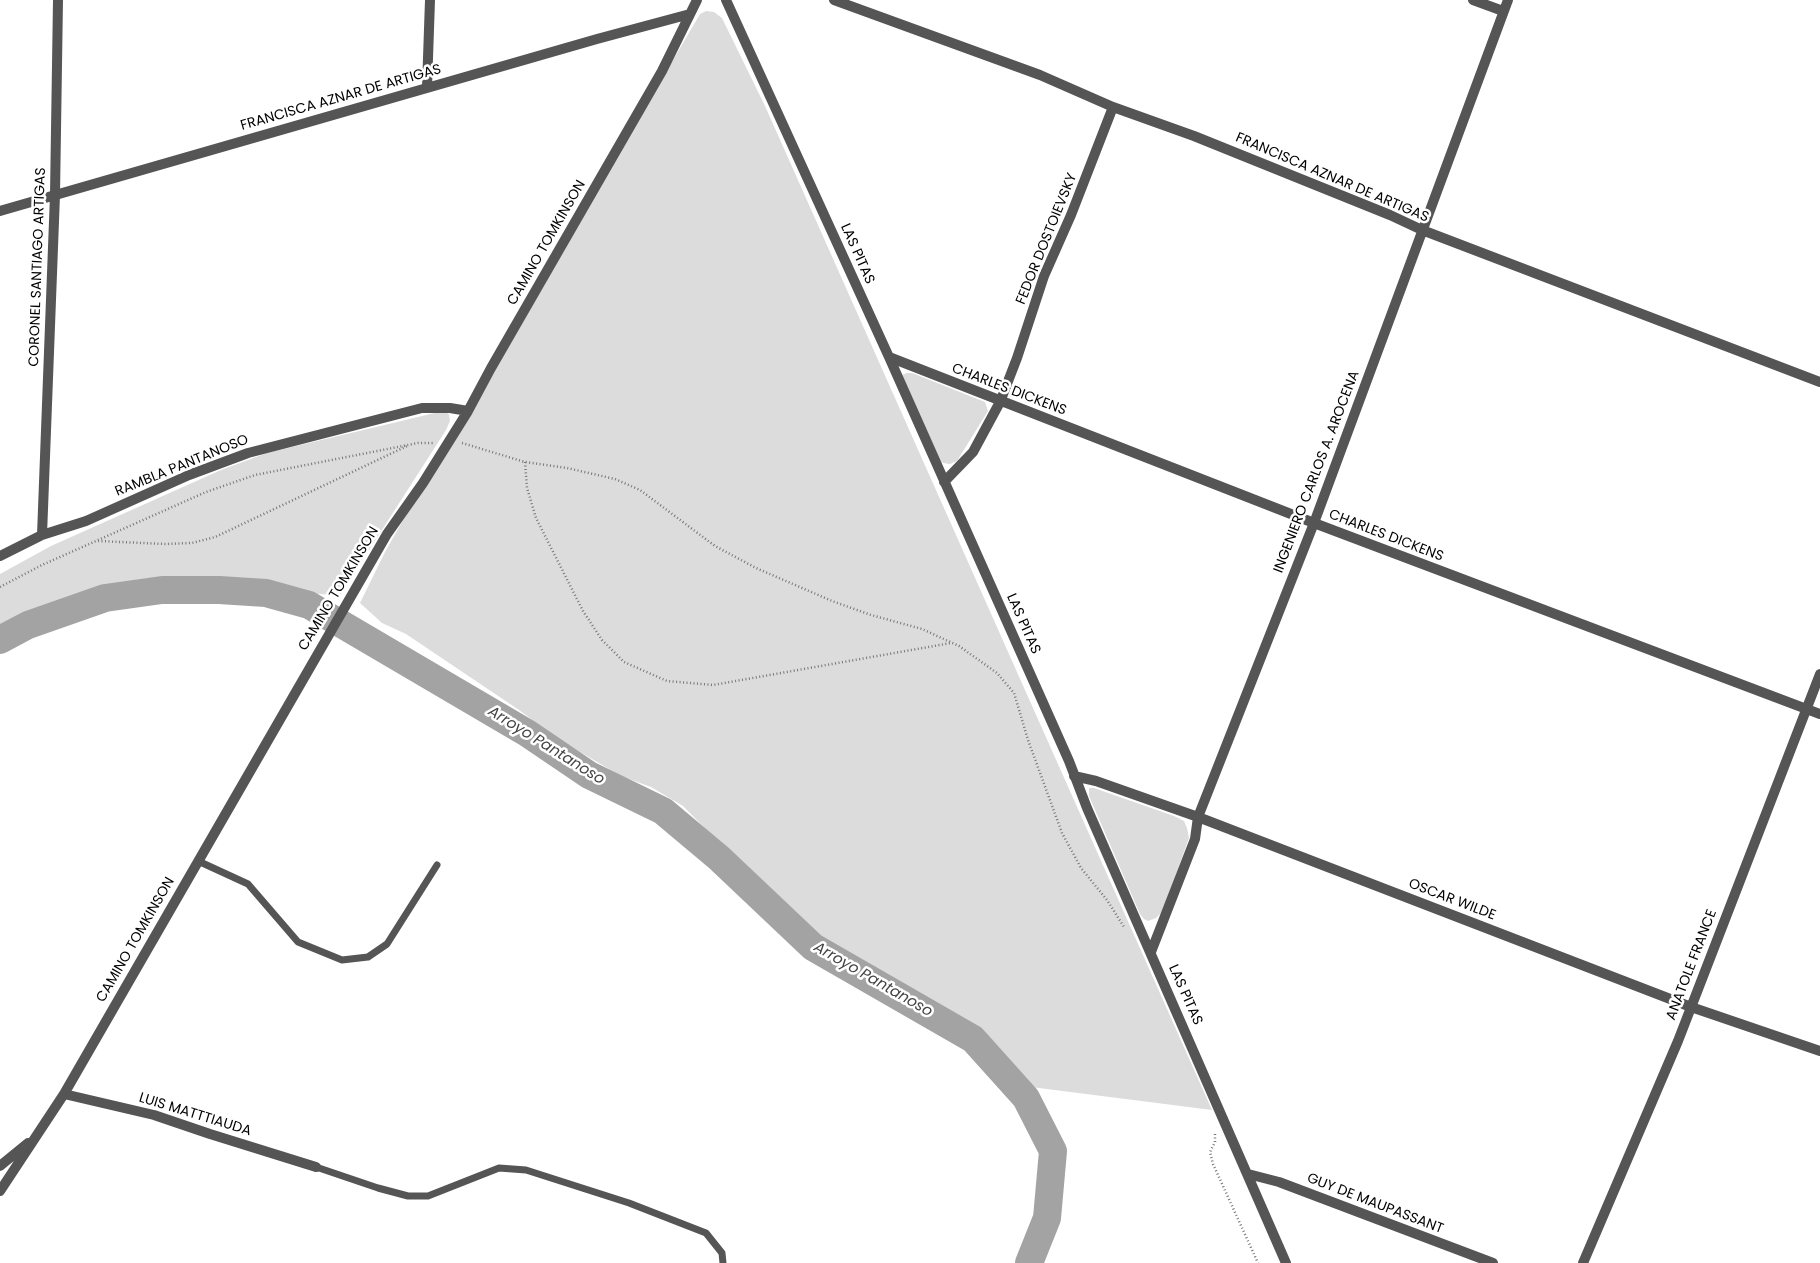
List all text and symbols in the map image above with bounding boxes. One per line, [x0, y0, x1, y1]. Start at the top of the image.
street label: FRANCISCA AZNAR DE ARTIGAS [239, 61, 443, 135]
street label: FRANCISCA AZNAR DE ARTIGAS [1233, 130, 1431, 226]
street label: CORONEL SANTIAGO ARTIGAS [26, 167, 50, 367]
street label: FEDOR DOSTOIEVSKY [1013, 171, 1081, 307]
street label: CAMINO TOMKINSON [504, 177, 590, 309]
street label: LAS PITAS [836, 221, 878, 287]
street label: CHARLES DICKENS [949, 360, 1069, 420]
street label: INGENIERO CARLOS A. AROCENA [1271, 369, 1363, 575]
street label: RAMBLA PANTANOSO [113, 432, 251, 500]
street label: CHARLES DICKENS [1326, 506, 1446, 566]
street label: CAMINO TOMKINSON [295, 524, 383, 654]
street label: LAS PITAS [1002, 591, 1044, 657]
water label: Arroyo Pantanoso [484, 703, 608, 789]
street label: CAMINO TOMKINSON [93, 874, 179, 1006]
street label: OSCAR WILDE [1406, 876, 1498, 924]
street label: ANATOLE FRANCE [1663, 907, 1721, 1023]
water label: Arroyo Pantanoso [810, 939, 936, 1021]
street label: LAS PITAS [1164, 962, 1206, 1028]
street label: LUIS MATTTIAUDA [137, 1090, 253, 1140]
street label: GUY DE MAUPASSANT [1304, 1170, 1446, 1238]

